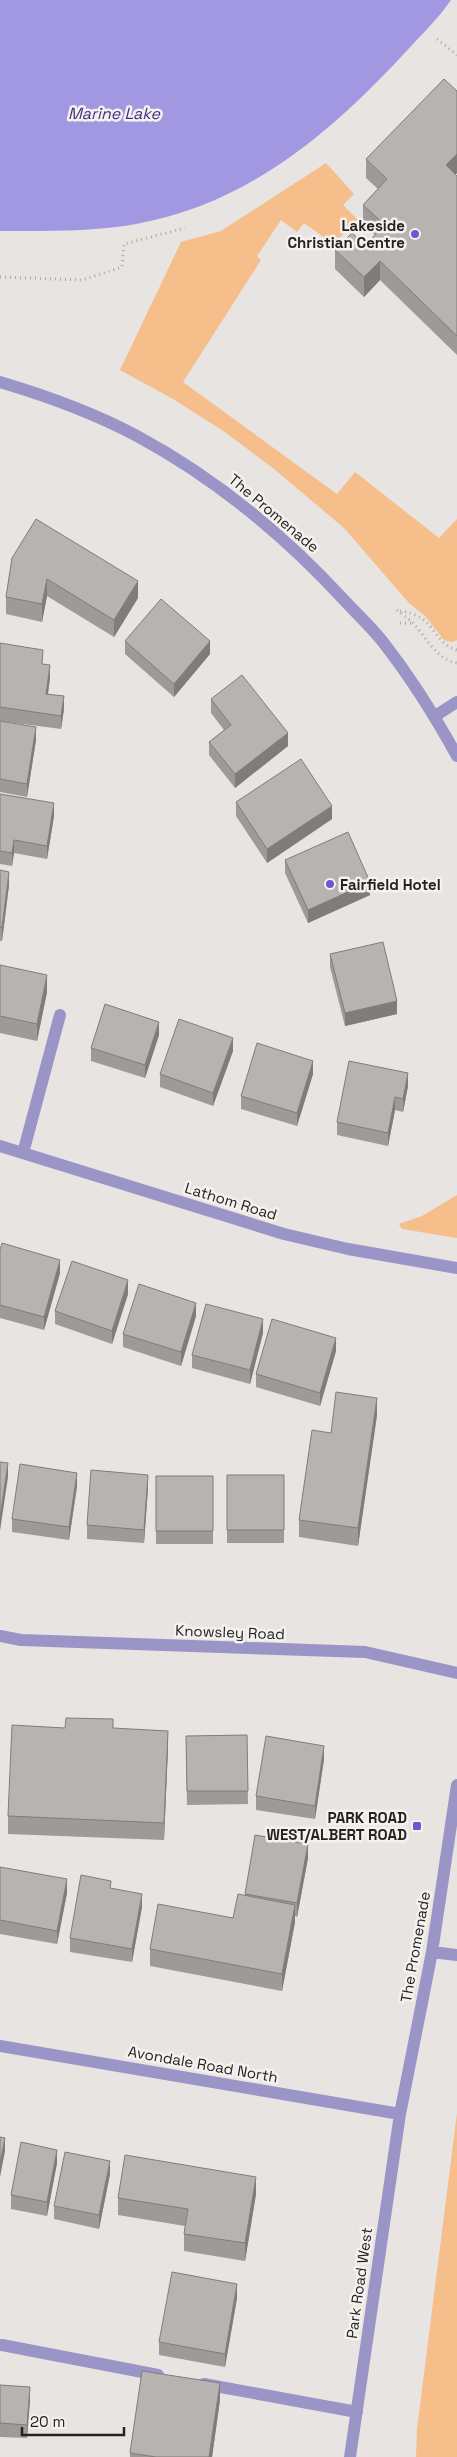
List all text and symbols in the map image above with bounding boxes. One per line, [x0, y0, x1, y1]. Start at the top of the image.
water label: Marine Lake [68, 103, 161, 124]
place label: Lakeside Christian Centre [287, 216, 405, 252]
marker: Lakeside Christian Centre [409, 228, 421, 240]
street label: The Promenade [225, 470, 323, 556]
place label: Fairfield Hotel [340, 875, 441, 894]
marker: Fairfield Hotel [324, 878, 336, 890]
street label: Lathom Road [183, 1178, 279, 1224]
street label: Knowsley Road [175, 1621, 285, 1643]
place label: PARK ROAD WEST/ALBERT ROAD [267, 1808, 407, 1844]
marker: PARK ROAD WEST/ALBERT ROAD [411, 1820, 423, 1832]
street label: The Promenade [396, 1890, 434, 2004]
street label: Avondale Road North [127, 2041, 279, 2087]
street label: Park Road West [342, 2226, 376, 2340]
scale bar [22, 2404, 125, 2436]
text: 20 m [30, 2412, 65, 2431]

